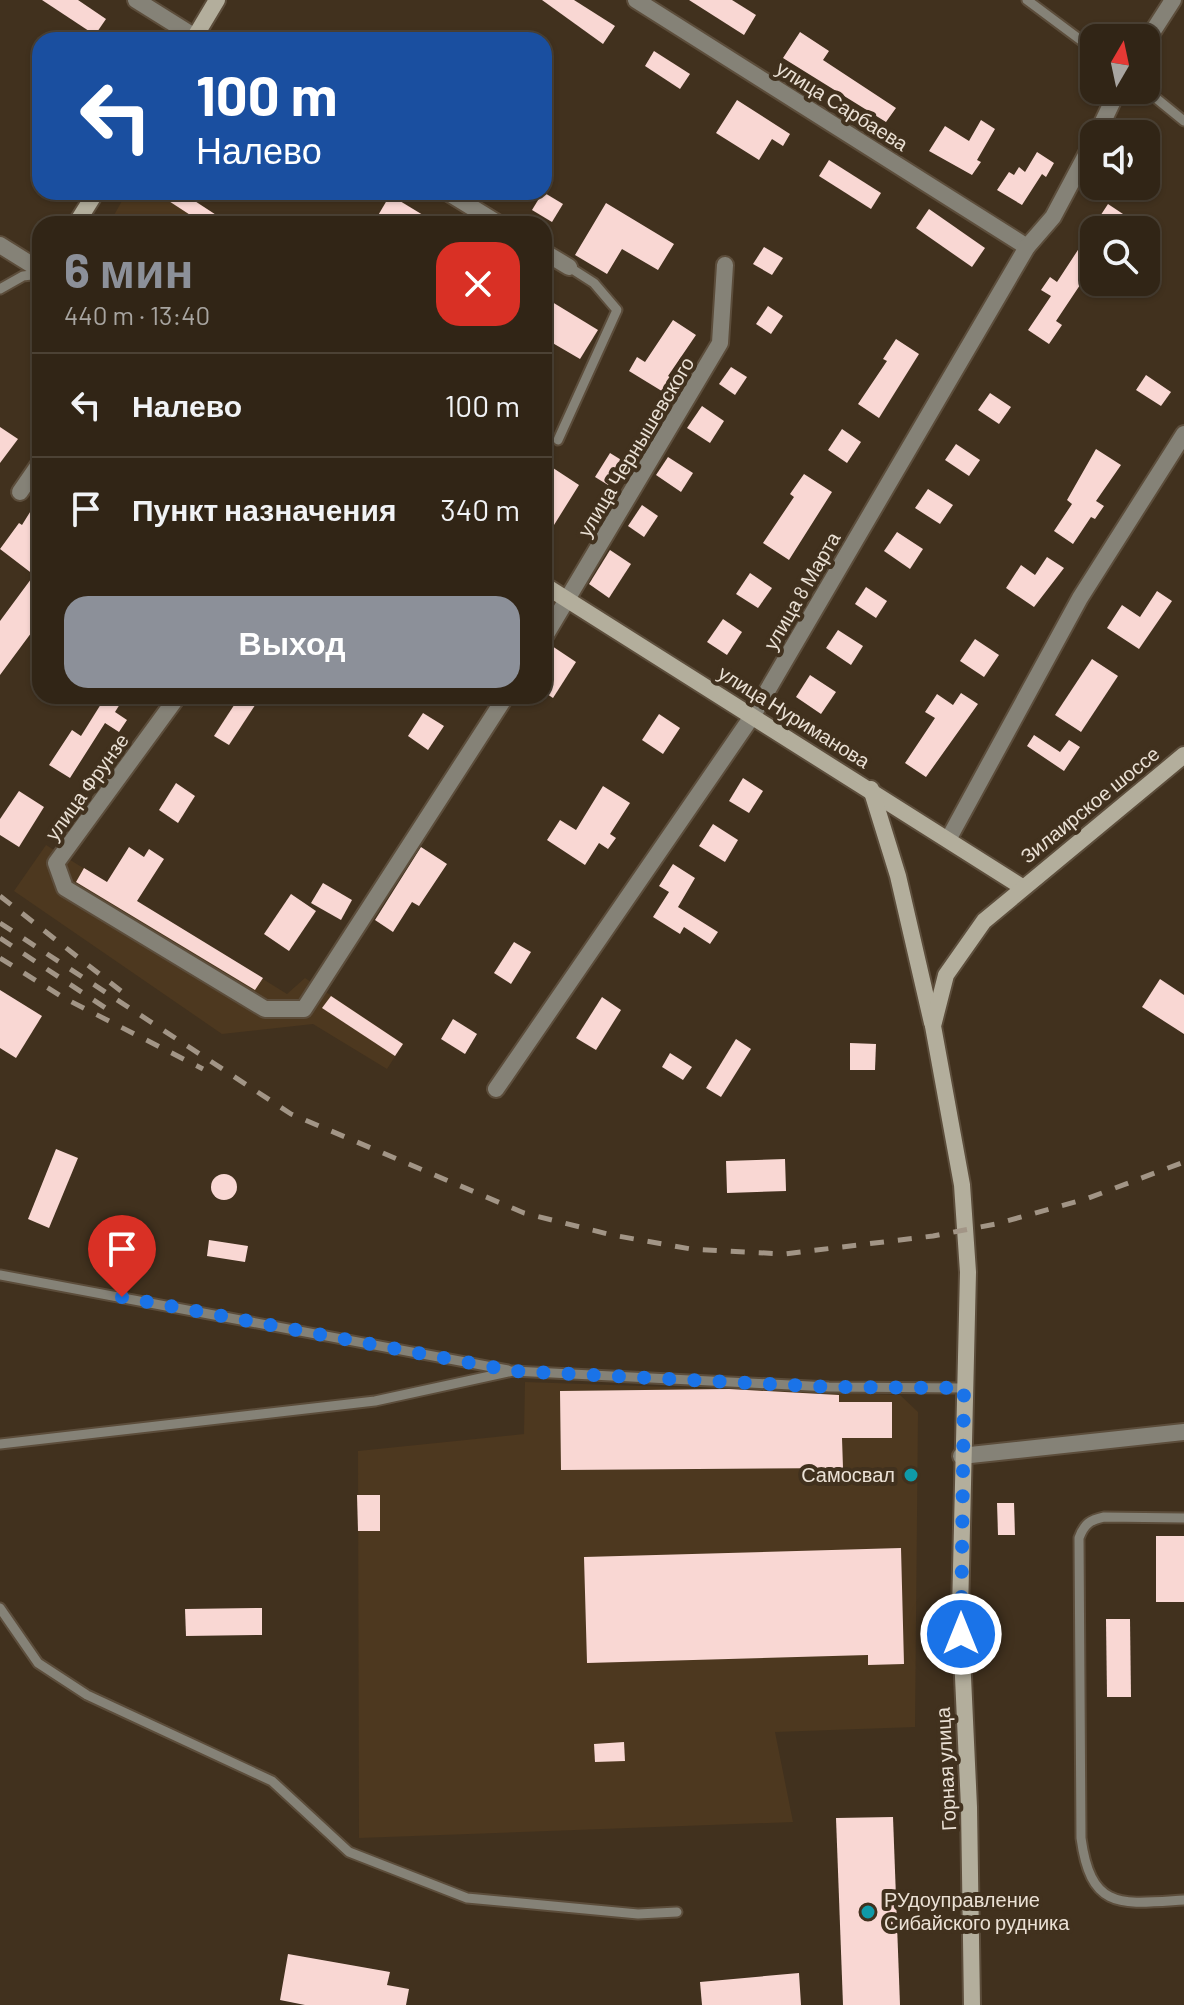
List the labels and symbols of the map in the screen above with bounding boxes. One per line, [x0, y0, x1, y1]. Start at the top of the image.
north arrow [1080, 24, 1160, 104]
street label: улица Сарбаева [772, 55, 914, 156]
street label: улица Чернышевского [572, 352, 698, 541]
street label: улица 8 Марта [758, 527, 845, 654]
street label: улица Нуриманова [714, 660, 875, 773]
street label: улица Фрунзе [39, 728, 133, 845]
street label: Зилаирское шоссе [1015, 741, 1164, 868]
pin [88, 1215, 156, 1297]
place label: Самосвал [801, 1462, 895, 1486]
marker: Самосвал [902, 1466, 920, 1484]
position arrow [919, 1592, 1003, 1676]
street label: Горная улица [930, 1706, 960, 1831]
place label: РУдоуправление Сибайского рудника [884, 1887, 1070, 1934]
marker: РУдоуправление Сибайского рудника [859, 1903, 877, 1921]

